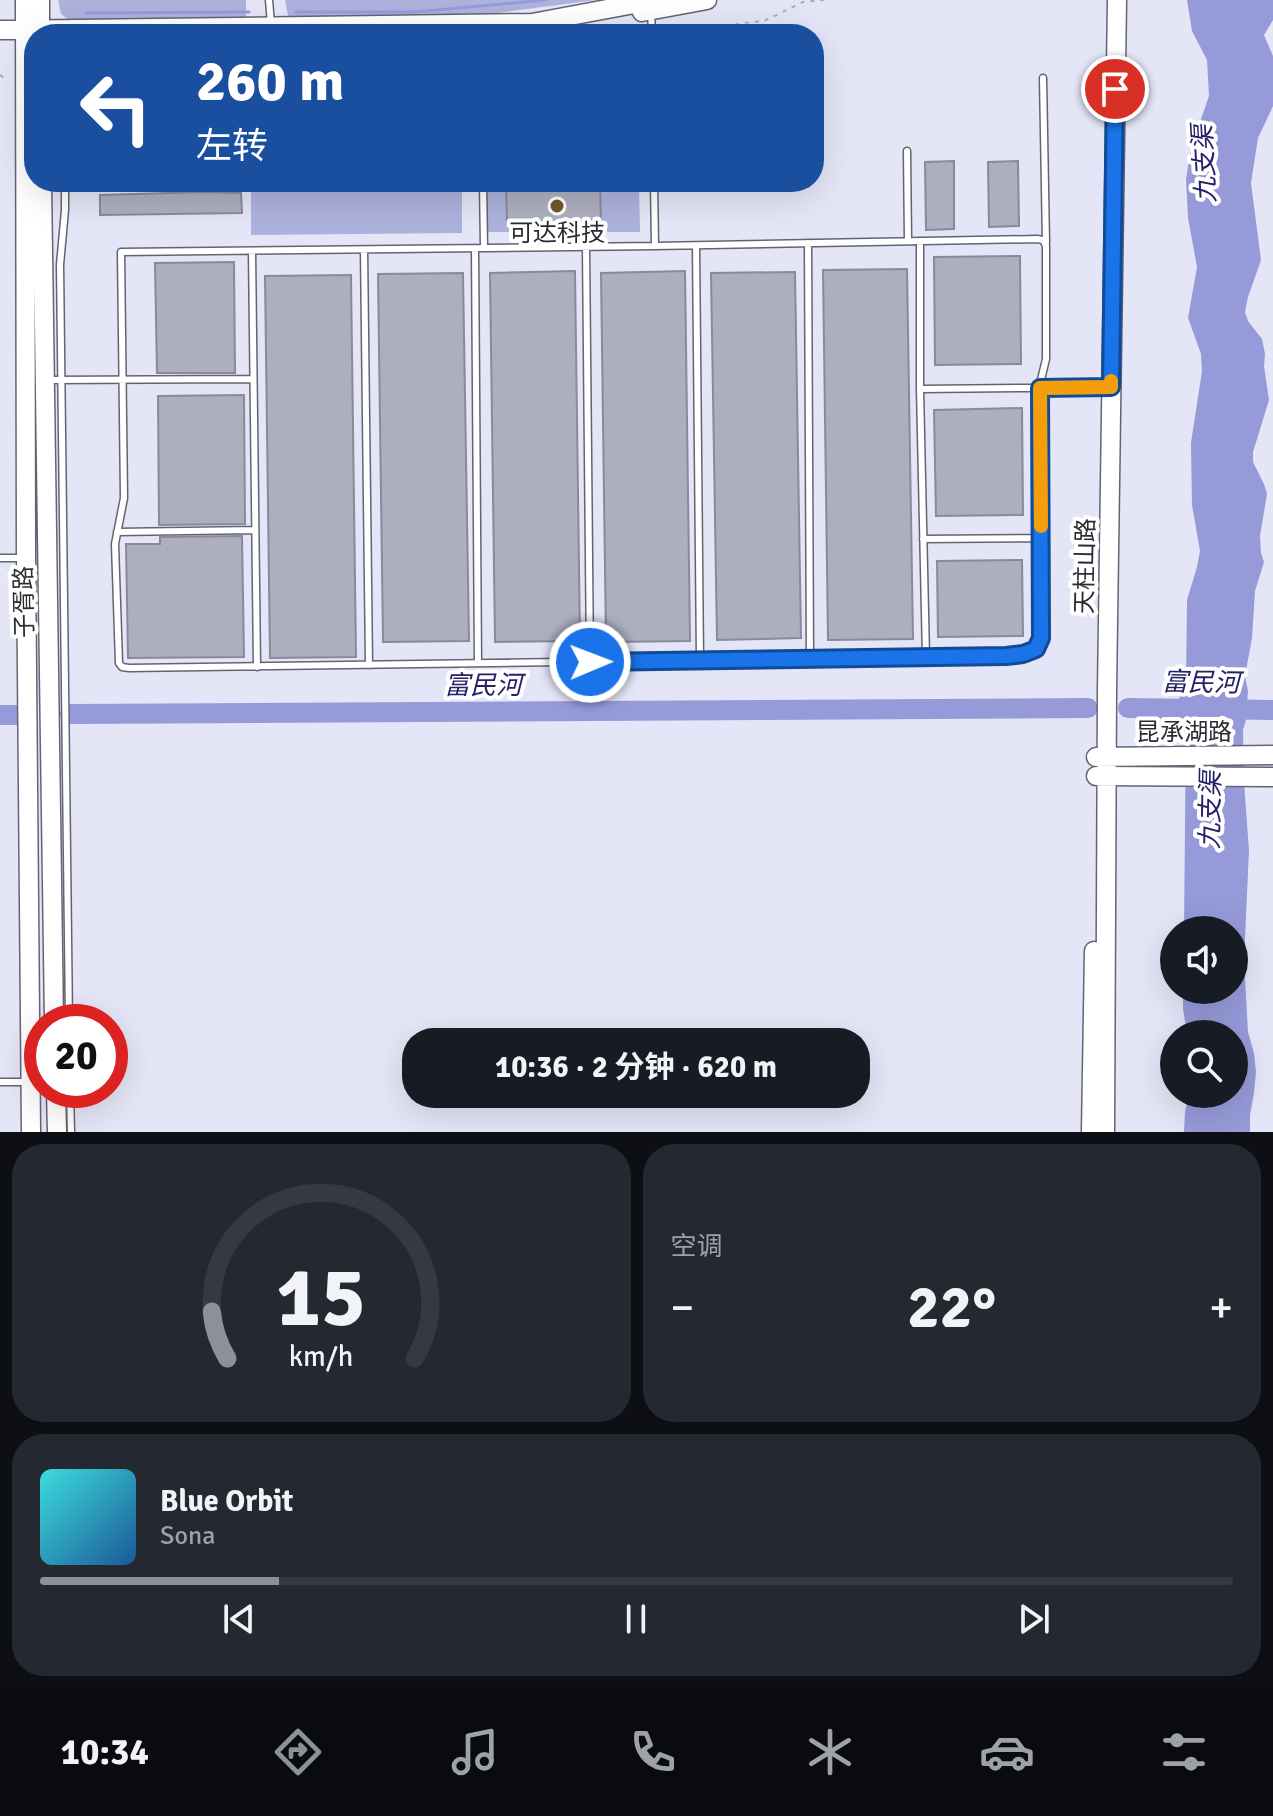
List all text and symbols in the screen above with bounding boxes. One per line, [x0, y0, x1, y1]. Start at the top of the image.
text: 260 m [196, 47, 344, 116]
pin [1081, 55, 1149, 123]
icon: left [64, 56, 168, 160]
icon: arrive [1093, 67, 1137, 111]
water label: 九支渠 [1187, 120, 1223, 204]
text: 左转 [196, 124, 268, 169]
marker: 可达科技 [548, 197, 566, 215]
place label: 可达科技 [509, 218, 605, 248]
street label: 天柱山路 [1069, 518, 1101, 614]
street label: 子胥路 [8, 566, 40, 638]
position arrow [548, 620, 632, 704]
water label: 富民河 [1162, 666, 1245, 700]
water label: 富民河 [444, 670, 527, 702]
street label: 昆承湖路 [1136, 717, 1232, 747]
water label: 九支渠 [1194, 767, 1228, 849]
map controls [1160, 916, 1248, 1108]
button: sound [1160, 916, 1248, 1004]
speed limit sign: 20 [24, 1004, 128, 1108]
button: search [1160, 1020, 1248, 1108]
text: 10:36 · 2 分钟 · 620 m [495, 1049, 777, 1086]
text: 空调 [671, 1231, 723, 1263]
text: 15 [276, 1247, 366, 1349]
text: 22° [907, 1271, 996, 1345]
text: − [671, 1281, 694, 1335]
text: + [1209, 1281, 1233, 1335]
text: km/h [289, 1339, 354, 1374]
text: Blue Orbit [160, 1483, 293, 1520]
text: Sona [160, 1520, 215, 1552]
icon: previous [217, 1597, 261, 1641]
icon: pause [614, 1597, 658, 1641]
icon: next [1012, 1597, 1056, 1641]
icon: directions [270, 1724, 326, 1780]
icon: music [447, 1724, 503, 1780]
icon: phone [625, 1724, 681, 1780]
icon: climate [802, 1724, 858, 1780]
icon: car [979, 1724, 1035, 1780]
icon: filters [1156, 1724, 1212, 1780]
text: 10:34 [61, 1730, 149, 1775]

